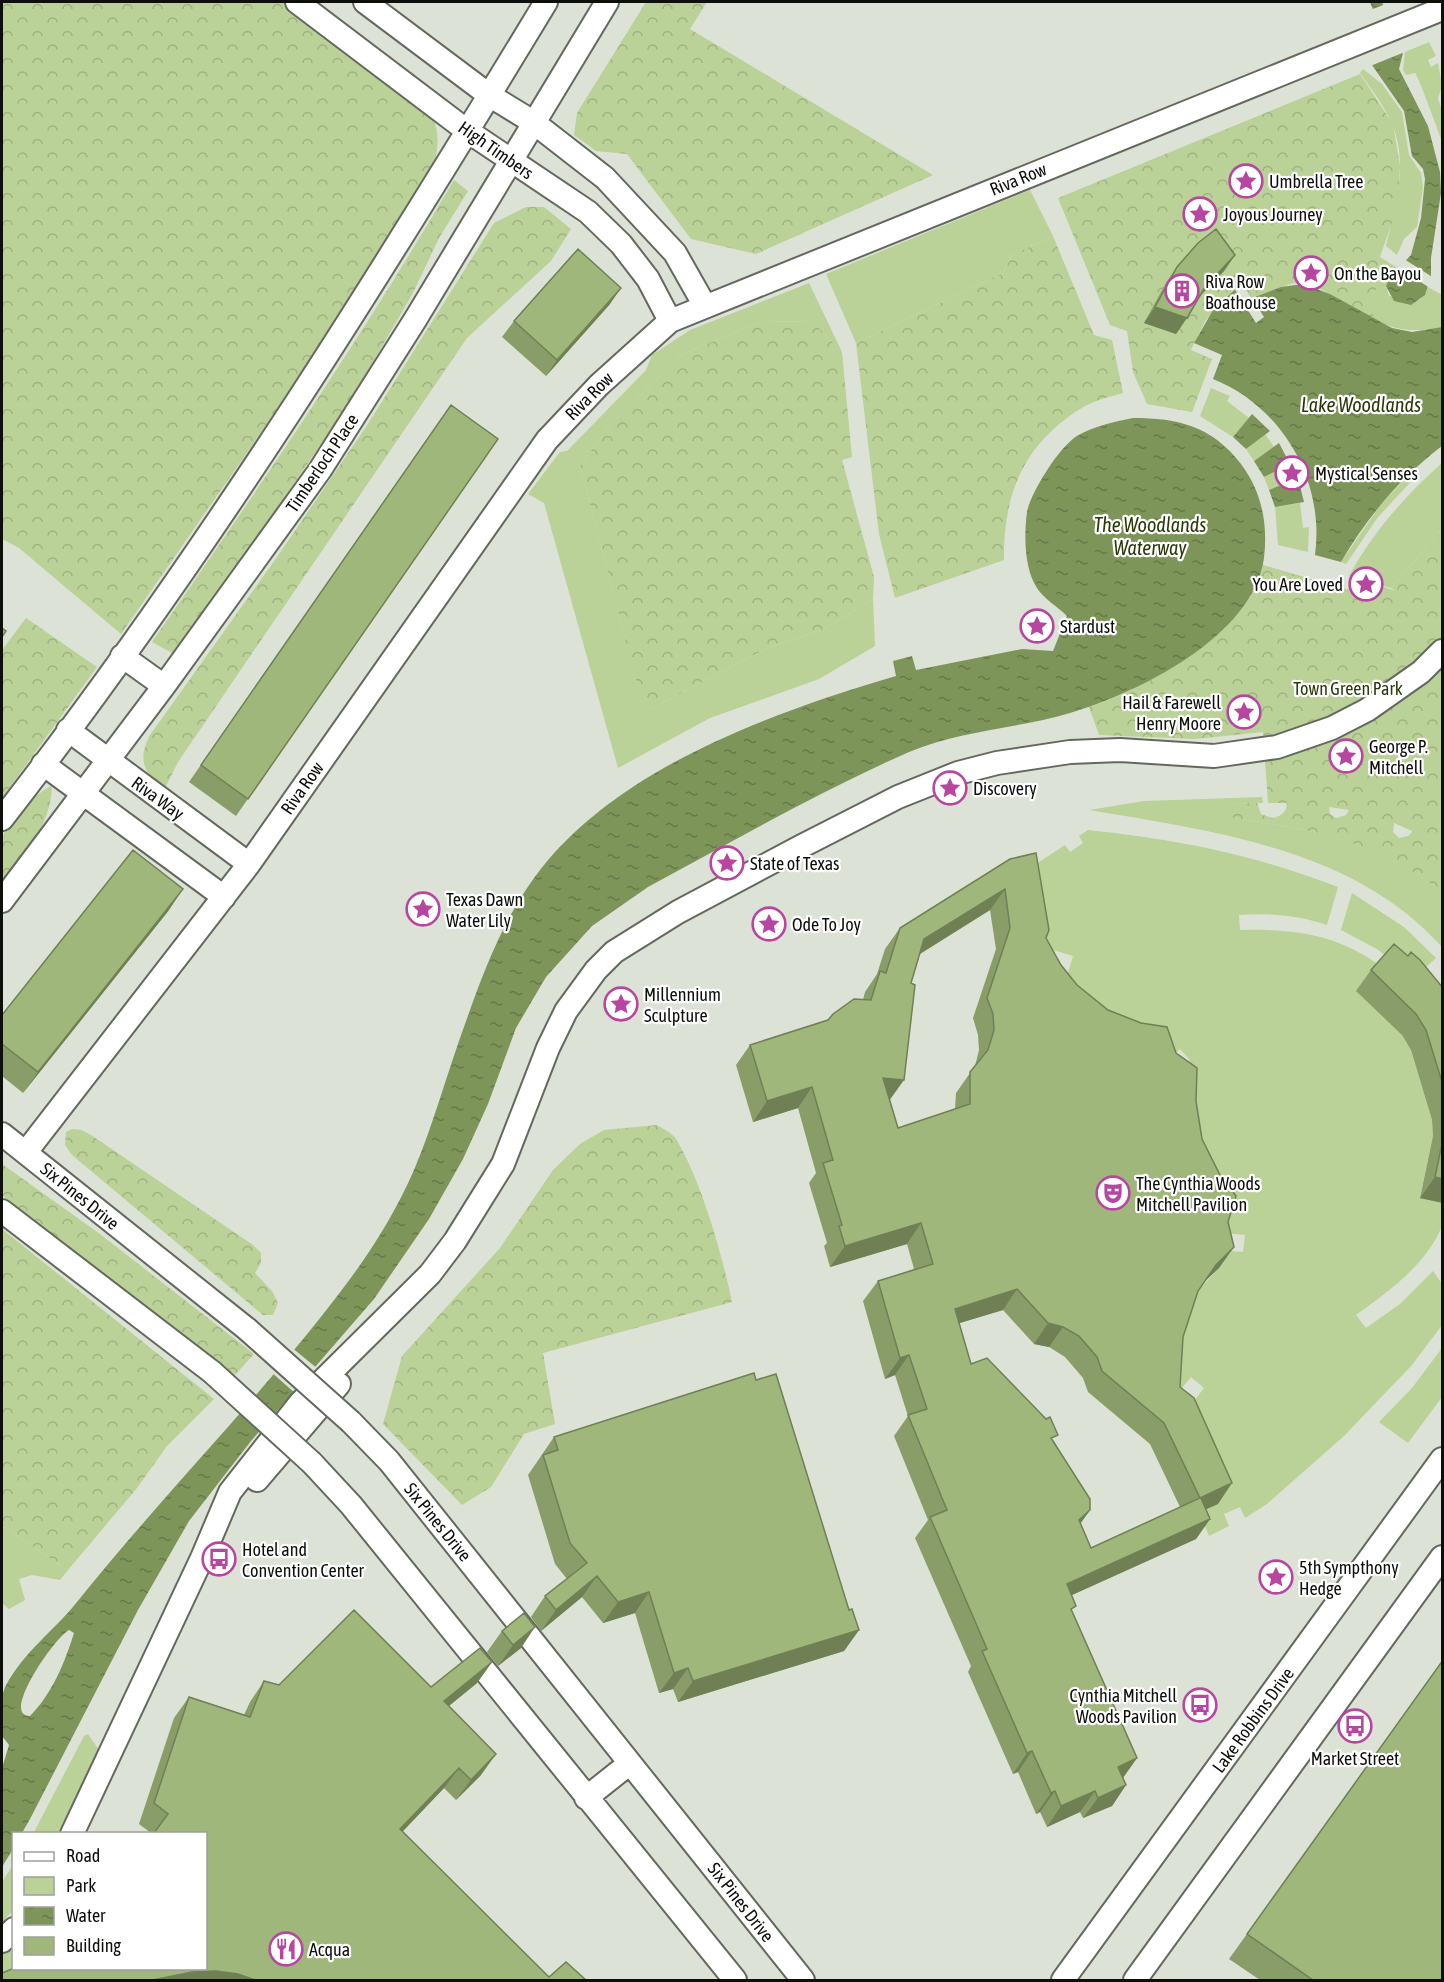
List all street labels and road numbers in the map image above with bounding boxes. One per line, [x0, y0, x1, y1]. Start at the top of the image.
street label: High Timbers [455, 117, 537, 183]
street label: Riva Row [987, 158, 1050, 200]
street label: Riva Row [561, 367, 618, 424]
street label: Timberloch Place [281, 410, 363, 516]
street label: Riva Row [276, 758, 328, 818]
street label: Riva Way [128, 772, 188, 824]
street label: Six Pines Drive [37, 1158, 123, 1234]
street label: Six Pines Drive [400, 1479, 476, 1565]
street label: Lake Robbins Drive [1208, 1663, 1298, 1777]
street label: Six Pines Drive [704, 1858, 778, 1946]

